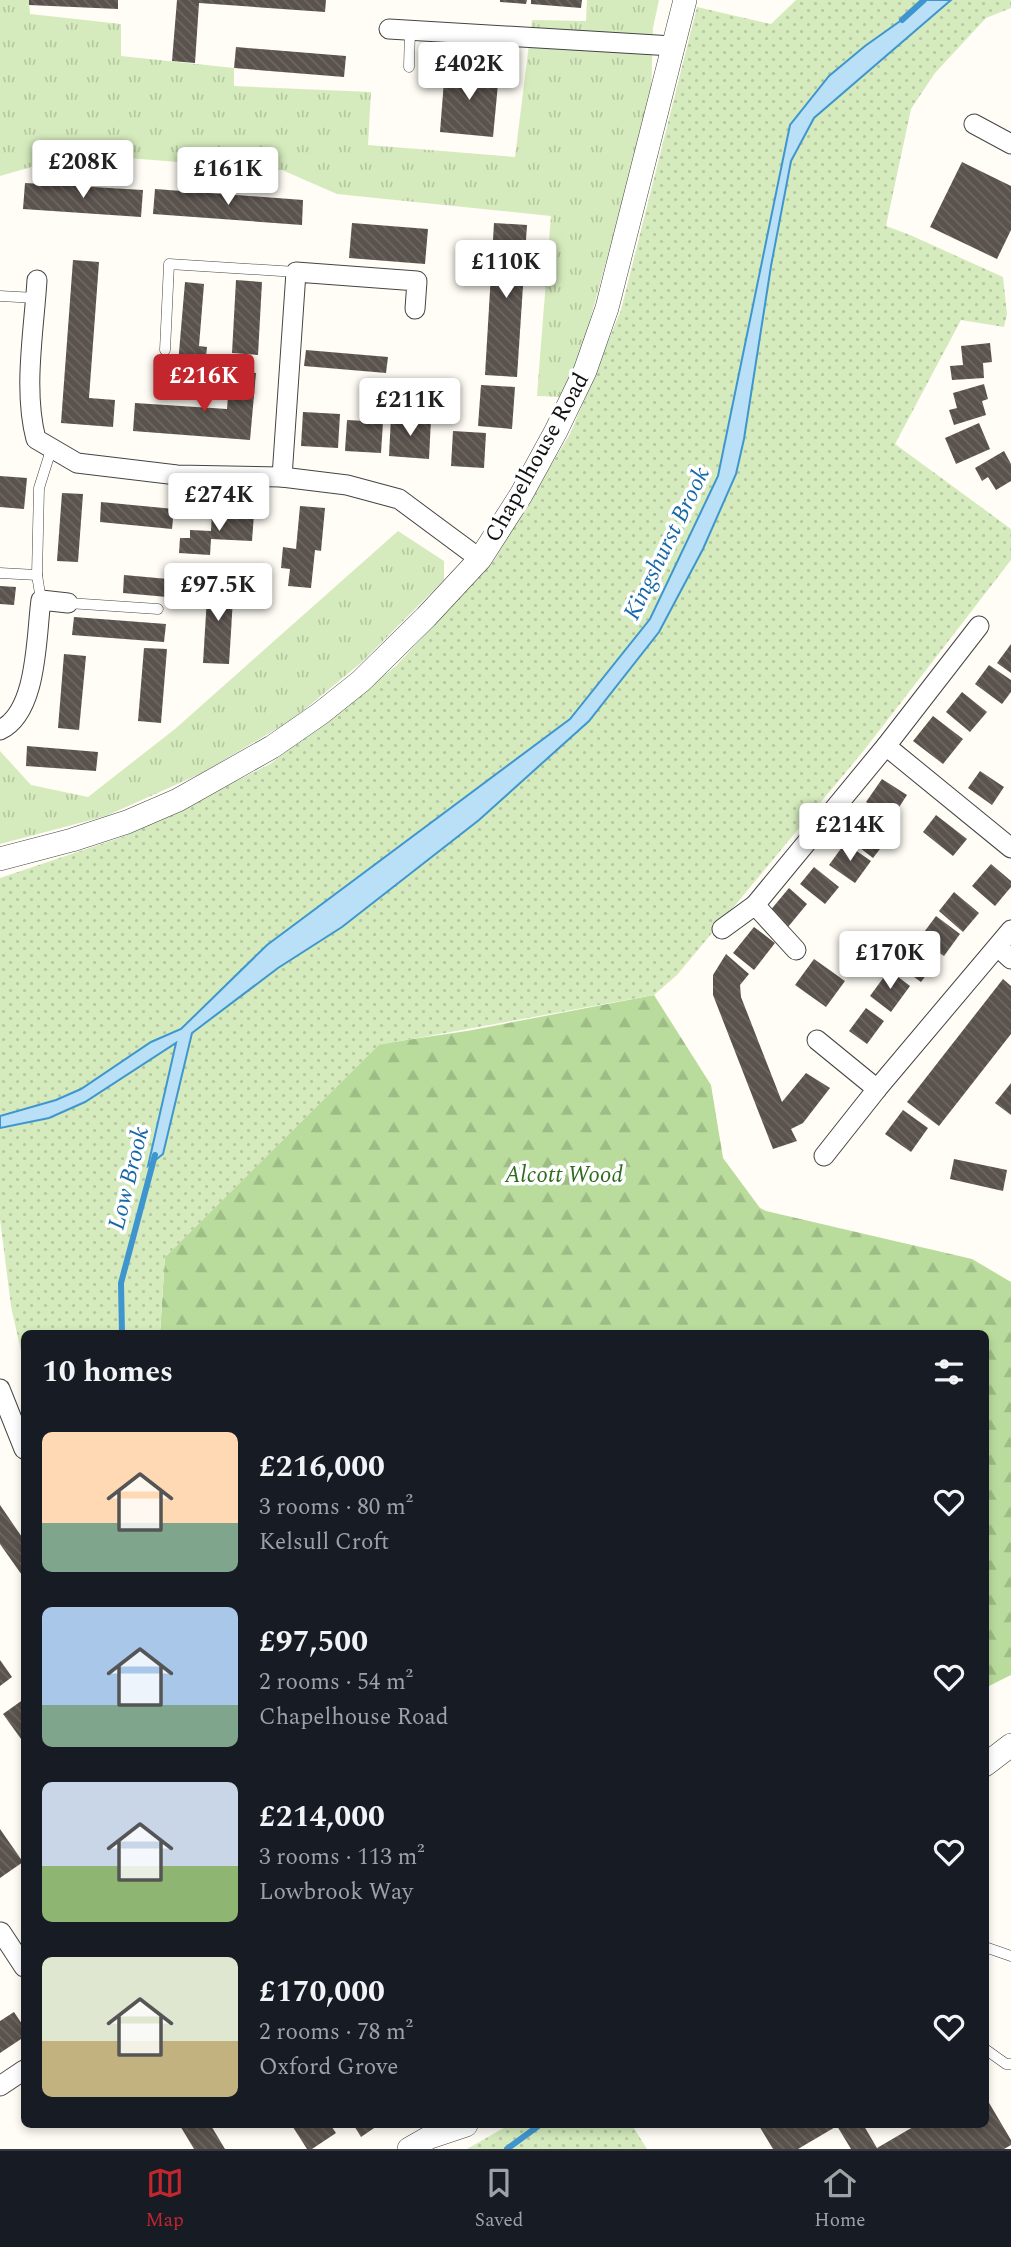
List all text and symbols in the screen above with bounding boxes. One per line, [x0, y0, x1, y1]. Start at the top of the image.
pin: £402K [420, 42, 518, 102]
text: £402K [434, 47, 504, 82]
pin: £208K [34, 140, 132, 200]
text: £208K [48, 145, 118, 180]
pin: £161K [179, 148, 277, 207]
text: £161K [193, 152, 263, 187]
pin: £110K [457, 240, 555, 300]
text: £110K [471, 245, 541, 280]
pin: £216K [155, 354, 253, 414]
text: £216K [169, 359, 239, 394]
street label: Chapelhouse Road [476, 366, 599, 549]
pin: £211K [361, 378, 459, 438]
text: £211K [375, 383, 445, 418]
water label: Kingshurst Brook [614, 461, 720, 626]
pin: £274K [170, 474, 268, 533]
text: £274K [184, 478, 254, 513]
pin: £97.5K [161, 564, 275, 623]
text: £97.5K [180, 568, 256, 603]
pin: £214K [801, 804, 899, 863]
text: £214K [815, 808, 885, 843]
pin: £170K [841, 932, 939, 991]
text: £170K [855, 936, 925, 971]
water label: Low Brook [99, 1123, 159, 1234]
park label: Alcott Wood [504, 1158, 623, 1193]
text: 10 homes [42, 1349, 173, 1395]
icon: filters [930, 1353, 968, 1391]
text: £216,000 [259, 1444, 385, 1490]
icon: home [98, 1460, 182, 1544]
icon: heart [930, 1483, 968, 1521]
text: 3 rooms · 80 m² [259, 1490, 413, 1525]
text: Kelsull Croft [259, 1525, 389, 1560]
text: £97,500 [259, 1619, 368, 1665]
icon: home [98, 1635, 182, 1719]
icon: heart [930, 1658, 968, 1696]
text: 2 rooms · 54 m² [259, 1665, 413, 1700]
text: Chapelhouse Road [259, 1700, 449, 1735]
text: £214,000 [259, 1794, 385, 1840]
icon: home [98, 1810, 182, 1894]
icon: heart [930, 1833, 968, 1871]
text: 3 rooms · 113 m² [259, 1840, 425, 1875]
text: Lowbrook Way [259, 1875, 413, 1910]
text: £170,000 [259, 1969, 385, 2015]
icon: home [98, 1985, 182, 2069]
icon: heart [930, 2008, 968, 2046]
text: 2 rooms · 78 m² [259, 2015, 413, 2050]
text: Oxford Grove [259, 2050, 398, 2085]
tab: Map [145, 2164, 184, 2235]
tab: Saved [475, 2164, 523, 2235]
tab: Home [814, 2164, 866, 2235]

